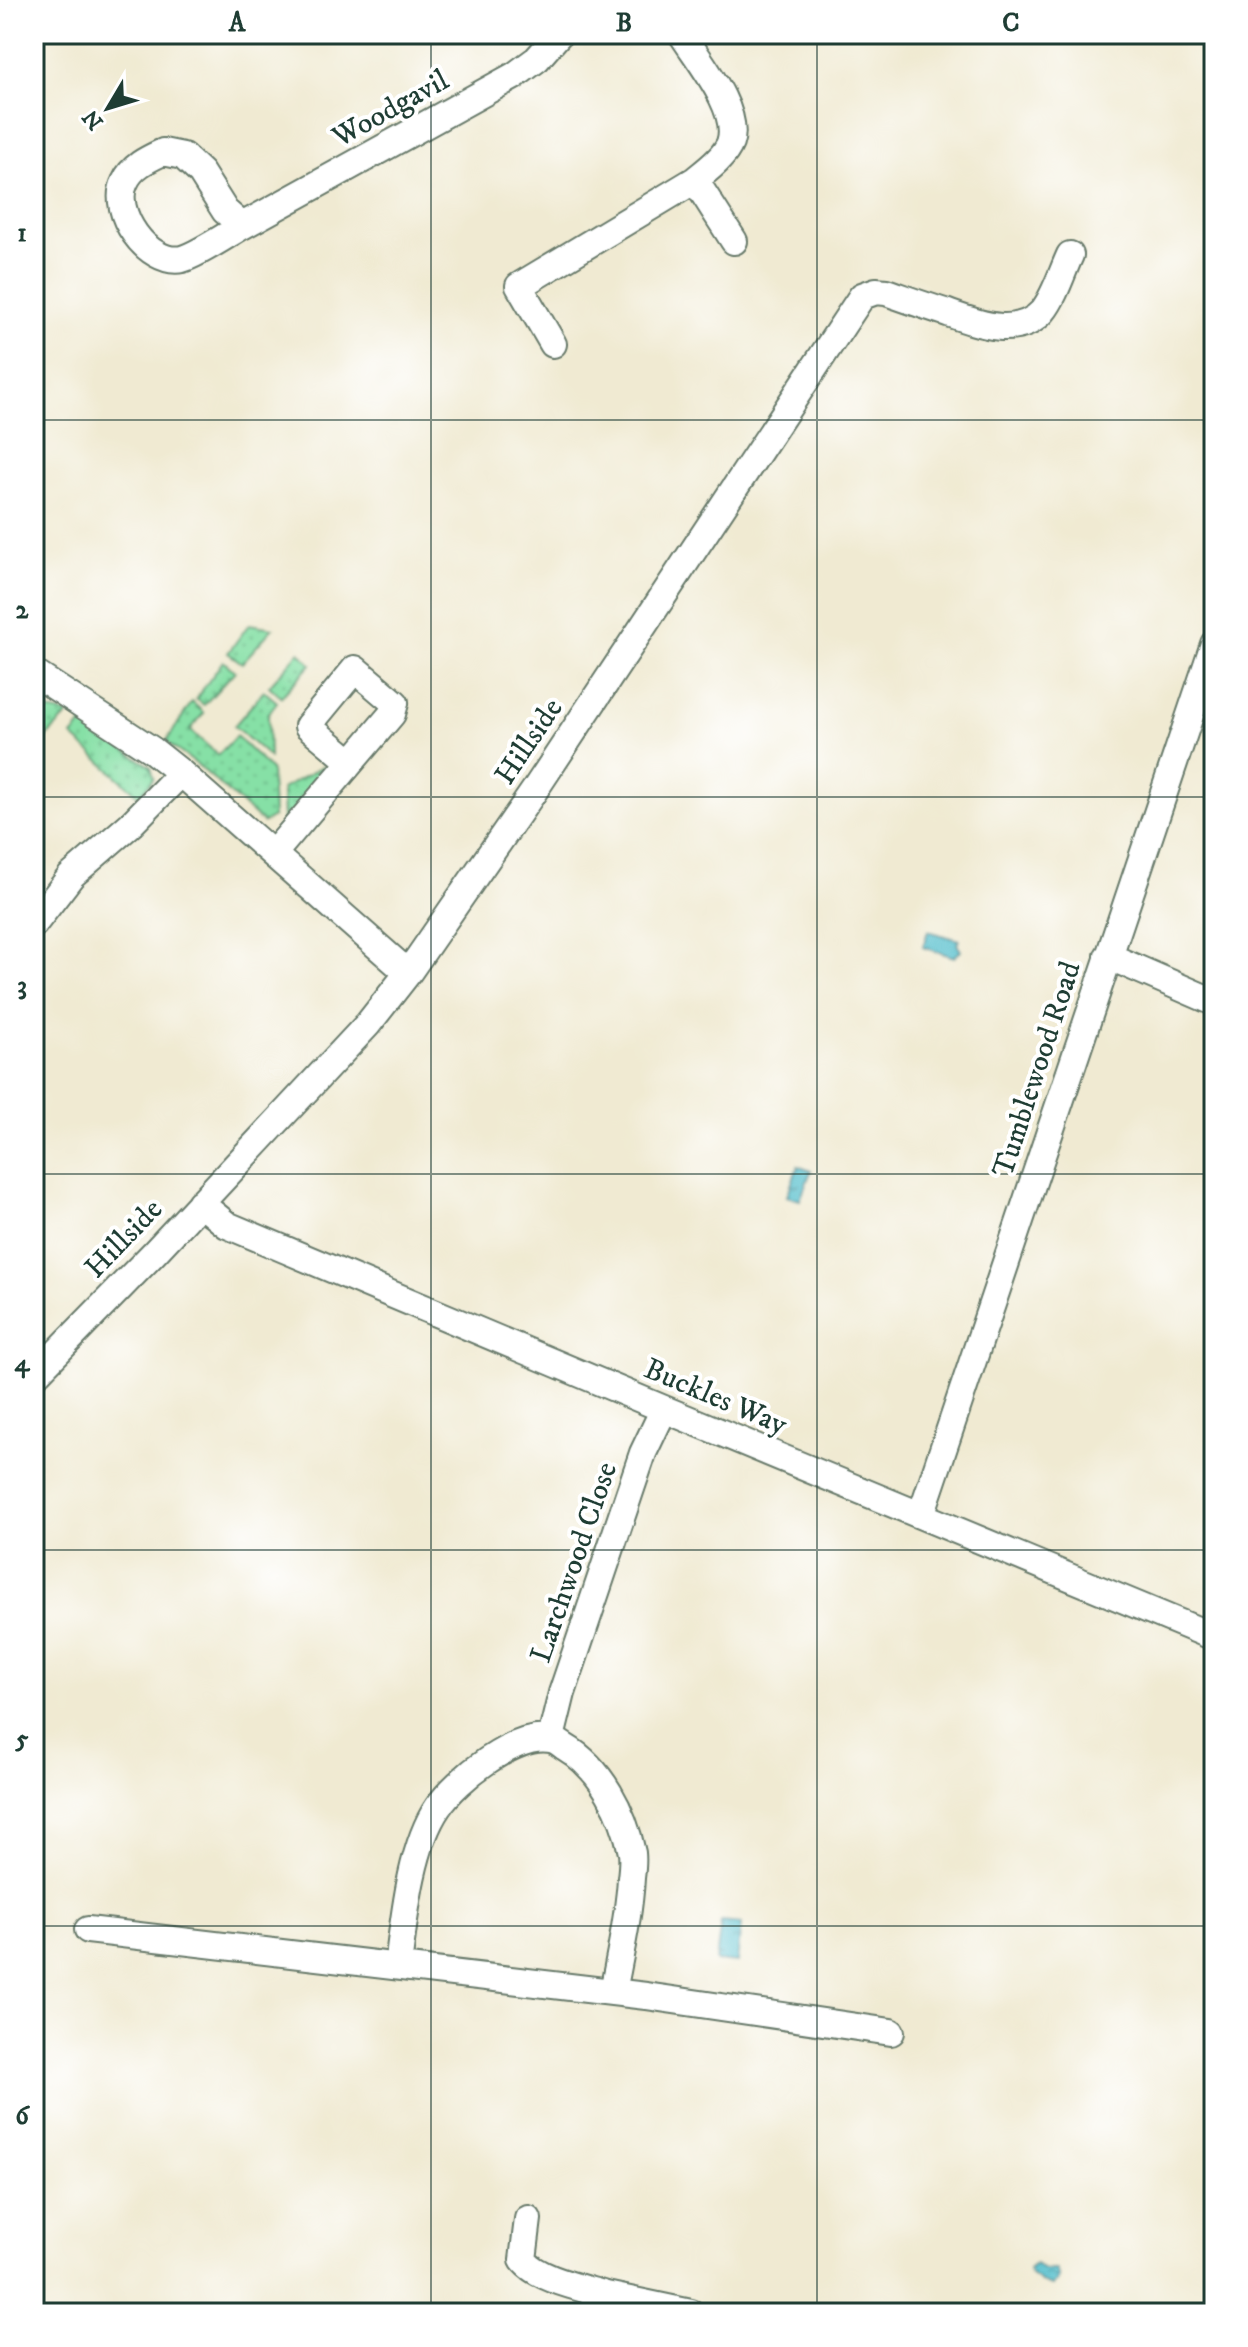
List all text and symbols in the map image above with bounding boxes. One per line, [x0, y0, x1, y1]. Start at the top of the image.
text: A [228, 7, 247, 40]
text: B [616, 7, 632, 40]
text: C [1002, 7, 1020, 40]
street label: Woodgavil [325, 62, 455, 157]
north arrow [68, 68, 148, 148]
text: N [77, 104, 110, 135]
text: 1 [17, 217, 27, 250]
text: 2 [16, 594, 30, 627]
street label: Hillside [487, 692, 571, 792]
street label: Tumblewood Road [985, 957, 1090, 1182]
text: 3 [17, 970, 27, 1003]
street label: Hillside [77, 1192, 171, 1286]
text: 4 [15, 1347, 31, 1380]
street label: Buckles Way [638, 1351, 793, 1444]
street label: Larchwood Close [523, 1457, 626, 1668]
text: 5 [15, 1723, 29, 1756]
text: 6 [15, 2100, 30, 2133]

